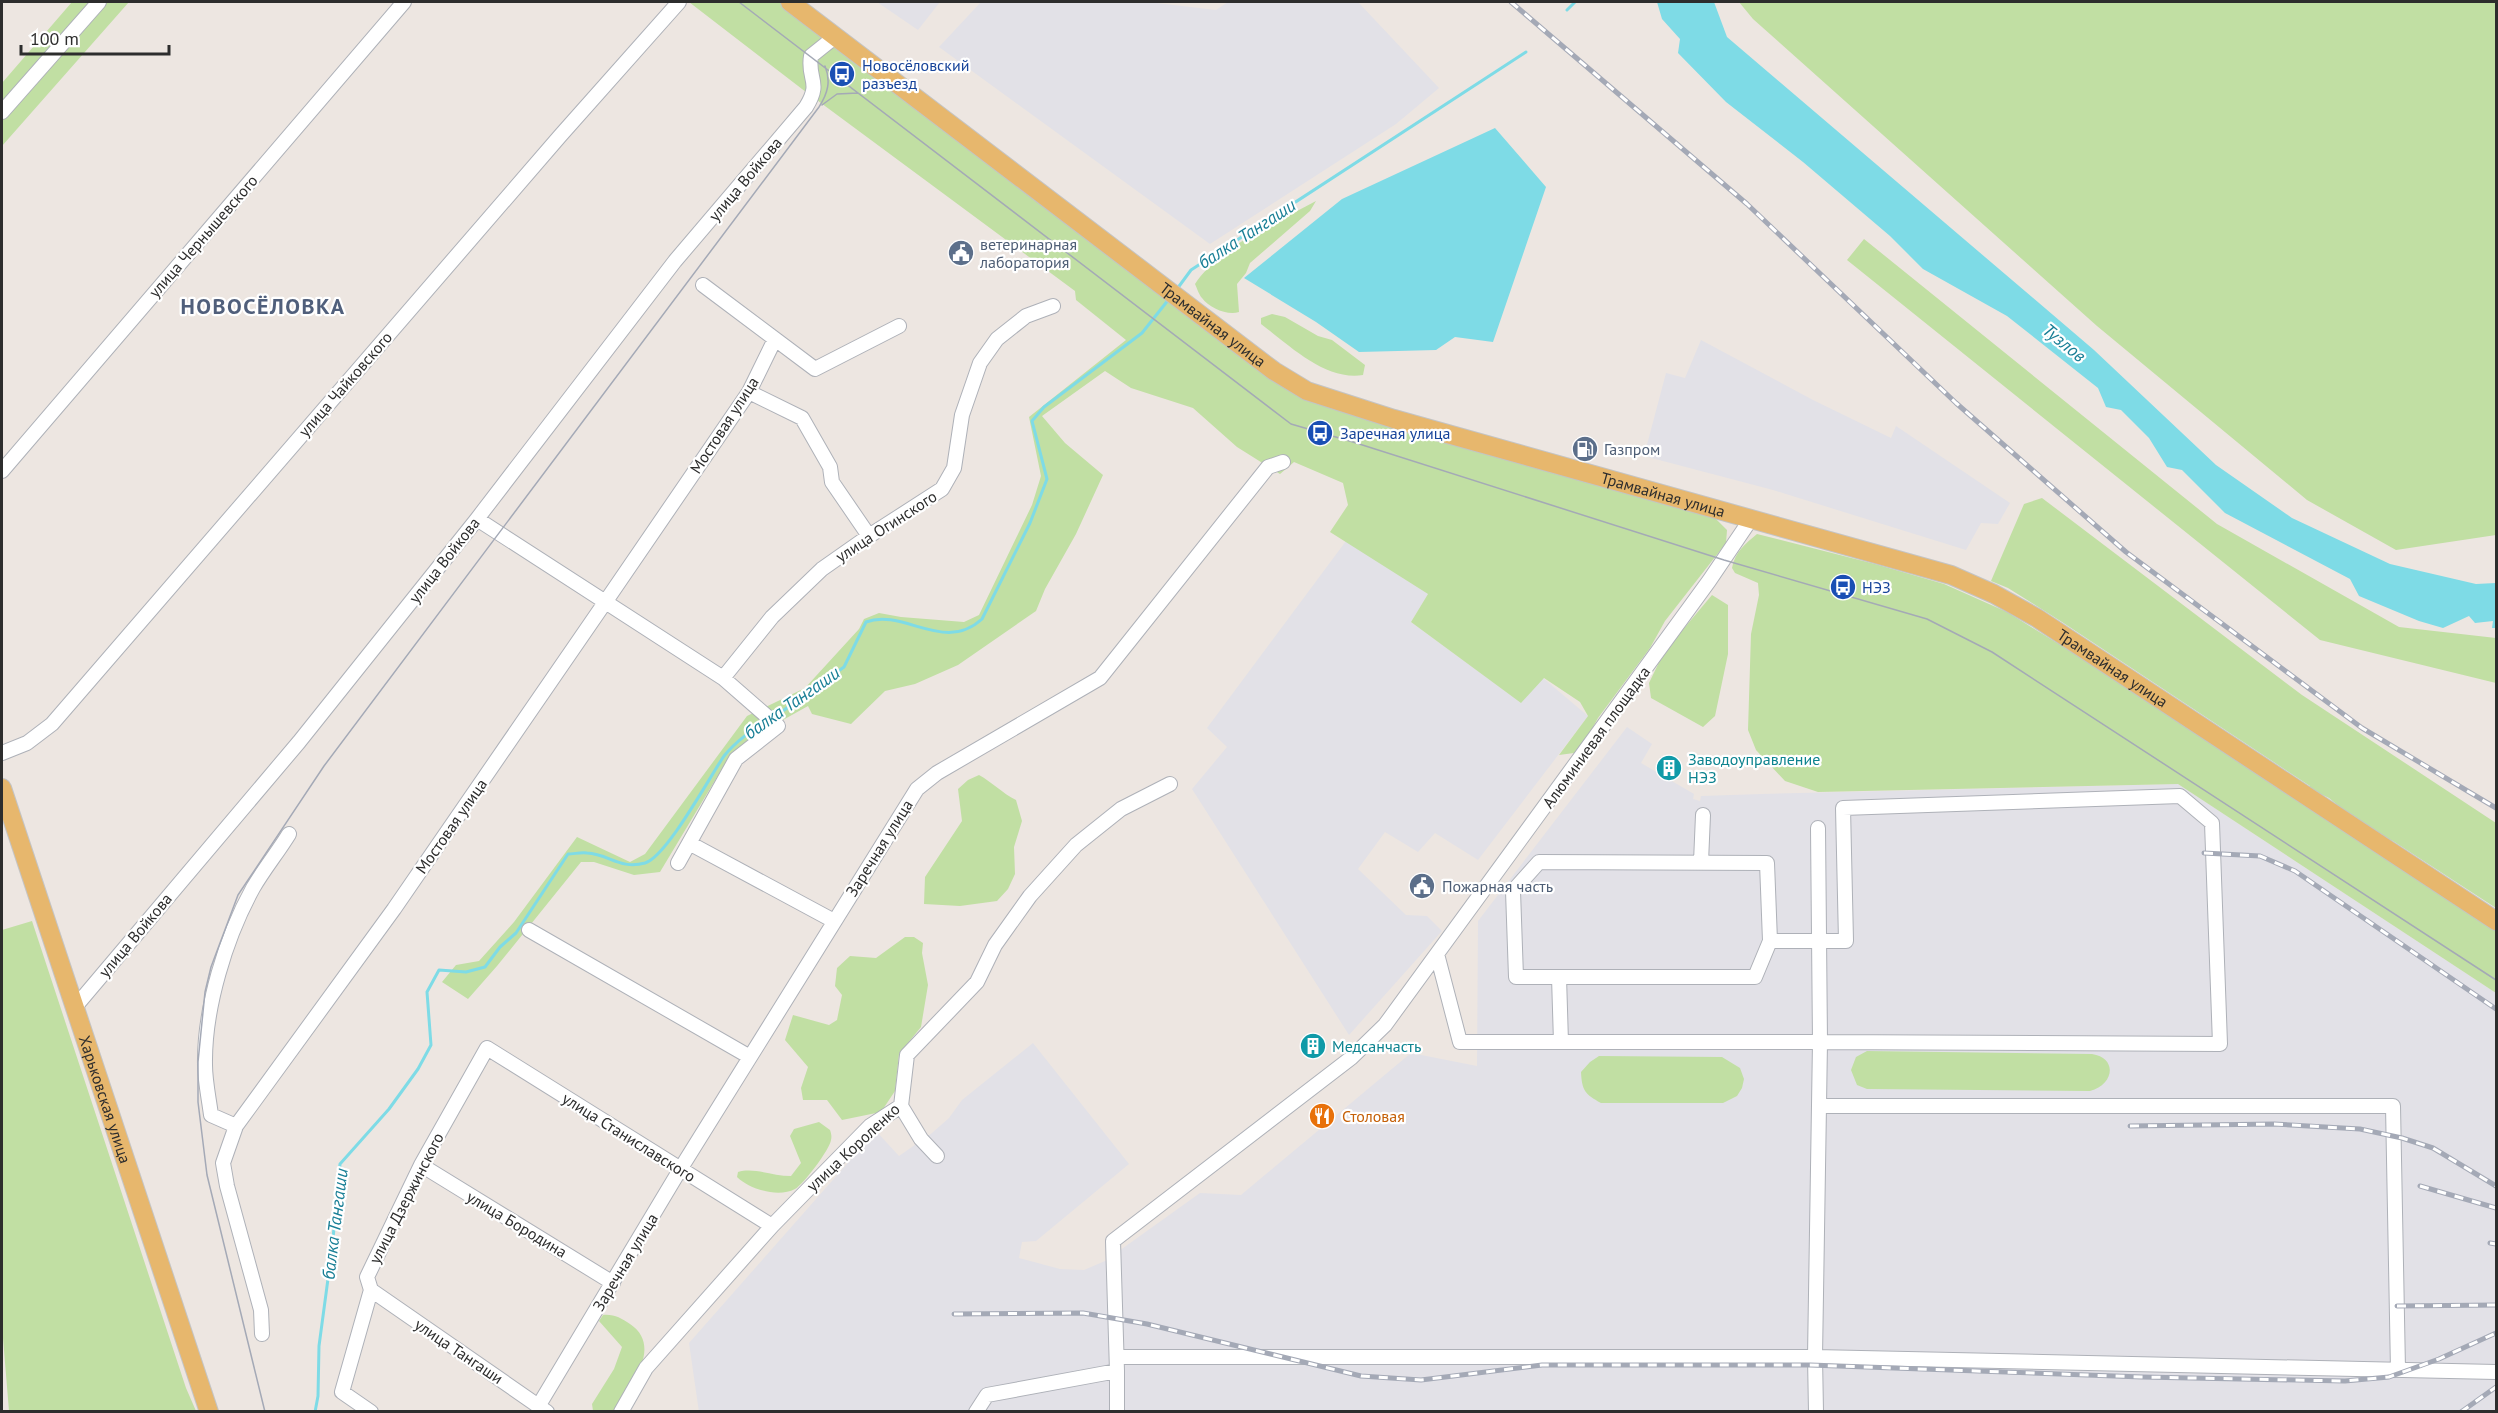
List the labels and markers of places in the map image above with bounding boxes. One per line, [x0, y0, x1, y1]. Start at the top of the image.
place label: Новосёловский разъезд [862, 55, 969, 93]
bus stop icon: Новосёловский разъезд [827, 59, 857, 89]
place label: ветеринарная лаборатория [979, 234, 1077, 272]
public building icon: ветеринарная лаборатория [946, 238, 976, 268]
bus stop icon: Заречная улица [1305, 418, 1335, 448]
place label: Заречная улица [1340, 423, 1450, 443]
fuel station icon: Газпром [1570, 434, 1600, 464]
place label: Газпром [1604, 439, 1660, 459]
bus stop icon: НЭЗ [1828, 572, 1858, 602]
place label: НЭЗ [1862, 577, 1891, 597]
place label: Заводоуправление НЭЗ [1688, 749, 1820, 787]
building icon: Заводоуправление НЭЗ [1654, 753, 1684, 783]
public building icon: Пожарная часть [1407, 871, 1437, 901]
place label: Пожарная часть [1442, 876, 1553, 896]
building icon: Медсанчасть [1298, 1031, 1328, 1061]
place label: Медсанчасть [1332, 1036, 1421, 1056]
restaurant icon: Столовая [1307, 1101, 1337, 1131]
place label: Столовая [1342, 1106, 1405, 1126]

